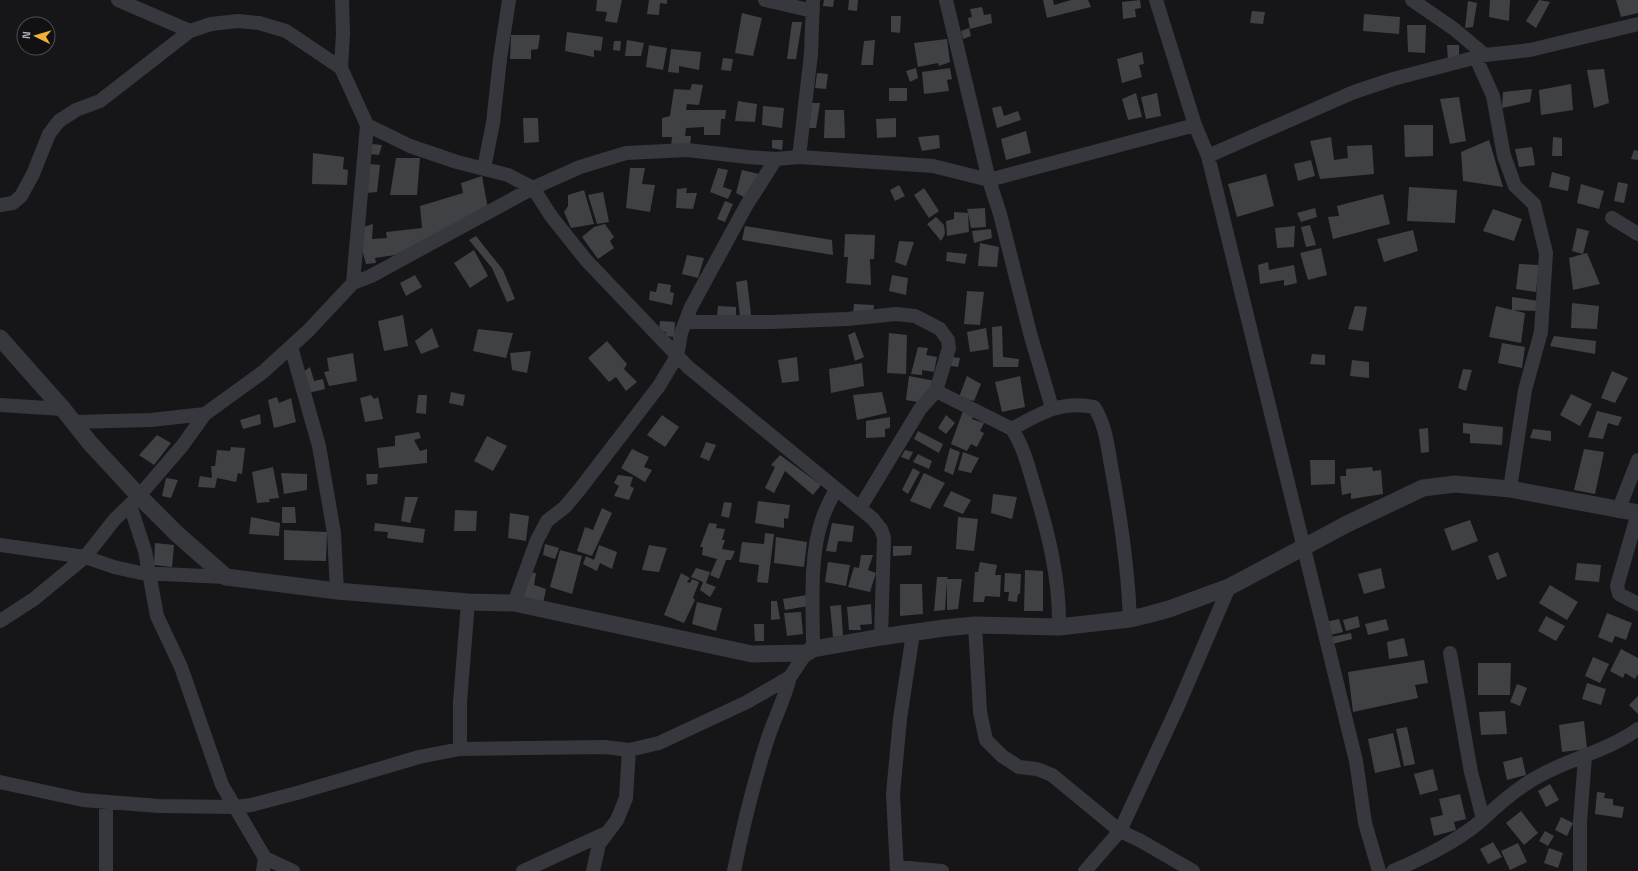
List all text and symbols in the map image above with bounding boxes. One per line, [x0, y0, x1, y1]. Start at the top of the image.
north arrow [16, 16, 56, 56]
text: N [18, 31, 34, 40]

